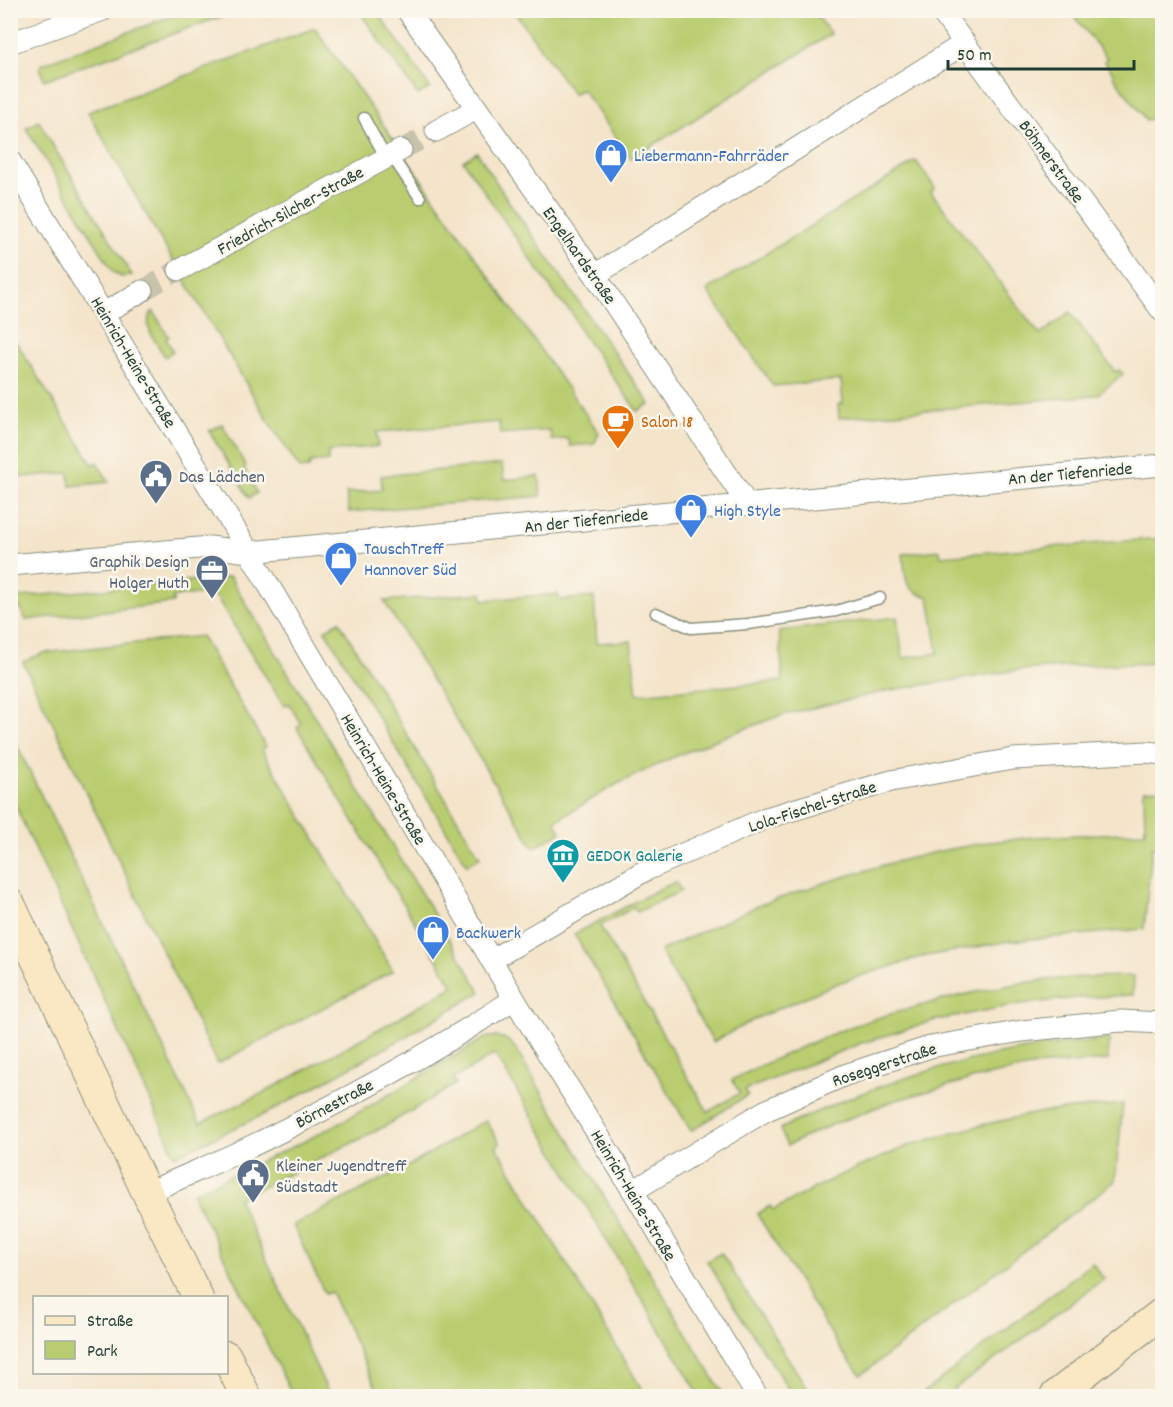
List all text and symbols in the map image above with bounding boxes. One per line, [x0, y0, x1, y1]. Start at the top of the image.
scale bar [948, 33, 1134, 71]
text: 50 m [957, 44, 992, 69]
street label: Böhmerstraße [1011, 116, 1089, 209]
shop icon: Liebermann-Fahrräder [593, 137, 629, 184]
place label: Liebermann-Fahrräder [634, 145, 789, 170]
street label: Friedrich-Silcher-Straße [213, 161, 369, 263]
street label: Engelhardstraße [535, 202, 621, 310]
street label: Heinrich-Heine-Straße [83, 293, 181, 434]
cafe icon: Salon 18 [600, 403, 636, 450]
place label: Salon 18 [641, 411, 693, 436]
public building icon: Das Lädchen [138, 458, 174, 505]
street label: An der Tiefenriede [1007, 458, 1133, 493]
place label: Das Lädchen [179, 466, 265, 491]
shop icon: High Style [673, 492, 709, 539]
place label: High Style [714, 500, 781, 525]
street label: An der Tiefenriede [523, 504, 650, 541]
place label: TauschTreff Hannover Süd [364, 538, 457, 584]
shop icon: TauschTreff Hannover Süd [323, 540, 359, 587]
place label: Graphik Design Holger Huth [89, 551, 189, 597]
office icon: Graphik Design Holger Huth [194, 553, 230, 600]
street label: Heinrich-Heine-Straße [333, 710, 431, 851]
street label: Lola-Fischel-Straße [746, 776, 880, 841]
museum icon: GEDOK Galerie [545, 837, 581, 884]
place label: GEDOK Galerie [586, 845, 683, 870]
shop icon: Backwerk [415, 914, 451, 961]
place label: Backwerk [456, 922, 521, 947]
street label: Roseggerstraße [829, 1038, 940, 1095]
street label: Börnestraße [292, 1074, 379, 1136]
street label: Heinrich-Heine-Straße [583, 1126, 681, 1267]
place label: Kleiner Jugendtreff Südstadt [276, 1155, 407, 1201]
public building icon: Kleiner Jugendtreff Südstadt [235, 1157, 271, 1204]
legend [33, 1296, 228, 1374]
text: Straße [87, 1310, 133, 1335]
text: Park [87, 1340, 118, 1365]

